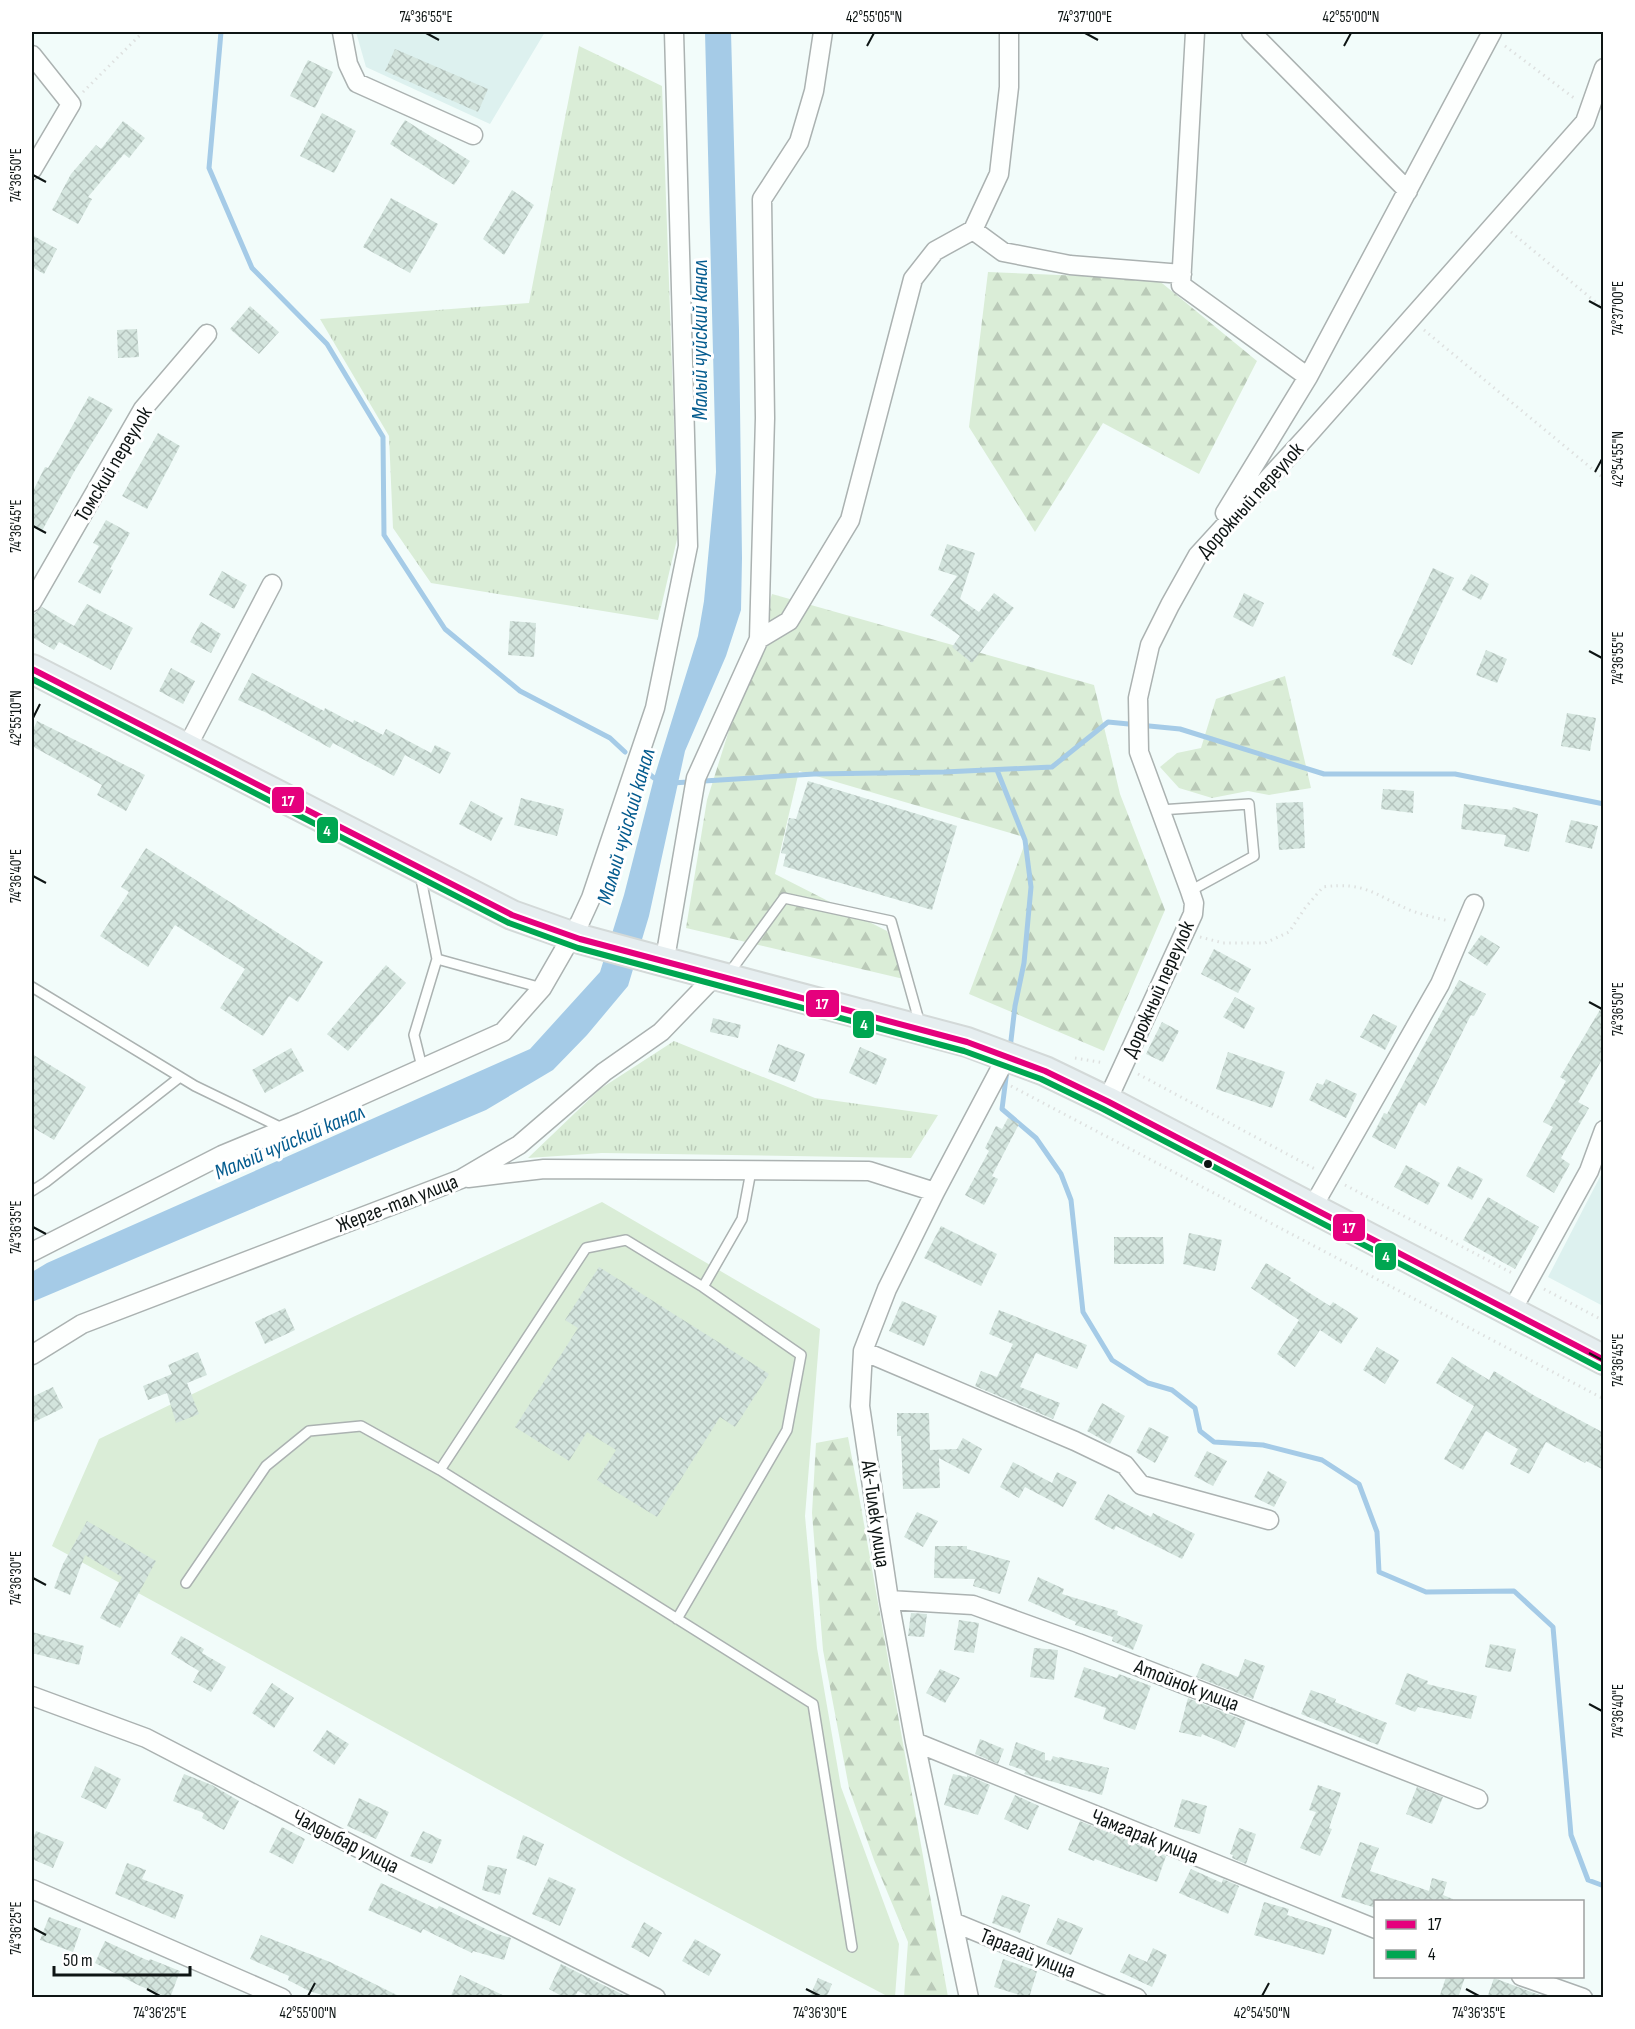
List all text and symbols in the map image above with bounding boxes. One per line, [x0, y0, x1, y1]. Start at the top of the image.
text: 74°36'55"E [399, 8, 453, 27]
text: 42°55'05"N [846, 8, 902, 27]
text: 74°37'00"E [1058, 8, 1112, 27]
text: 42°55'00"N [1323, 8, 1379, 27]
text: 74°36'50"E [7, 148, 26, 202]
water label: Малый чуйский канал [687, 260, 714, 420]
text: 74°37'00"E [1609, 281, 1628, 335]
street label: Томский переулок [69, 402, 158, 526]
text: 42°54'55"N [1609, 431, 1628, 487]
street label: Дорожный переулок [1192, 437, 1309, 563]
text: 74°36'45"E [7, 499, 26, 553]
text: 74°36'55"E [1609, 631, 1628, 685]
text: 42°55'10"N [7, 690, 26, 746]
water label: Малый чуйский канал [591, 745, 662, 907]
line badge: 17 [271, 786, 305, 814]
text: 17 [281, 792, 295, 811]
line badge: 4 [316, 816, 339, 844]
text: 4 [323, 822, 331, 841]
text: 74°36'40"E [7, 849, 26, 903]
street label: Дорожный переулок [1117, 917, 1200, 1061]
text: 74°36'50"E [1609, 982, 1628, 1036]
line badge: 17 [805, 989, 840, 1018]
text: 17 [815, 995, 829, 1014]
line badge: 4 [852, 1010, 875, 1039]
text: 4 [860, 1016, 868, 1035]
water label: Малый чуйский канал [210, 1099, 369, 1186]
unlabelled marker [1202, 1158, 1214, 1170]
street label: Жерге-тал улица [333, 1169, 461, 1238]
text: 74°36'35"E [7, 1200, 26, 1254]
line badge: 17 [1332, 1213, 1366, 1242]
text: 17 [1342, 1219, 1356, 1238]
line badge: 4 [1374, 1242, 1397, 1271]
text: 4 [1382, 1248, 1390, 1267]
text: 74°36'45"E [1609, 1333, 1628, 1387]
street label: Ак-Тилек улица [855, 1458, 895, 1569]
text: 74°36'30"E [7, 1551, 26, 1605]
street label: Атойнок улица [1130, 1654, 1243, 1717]
text: 74°36'40"E [1609, 1684, 1628, 1738]
street label: Чалдыбар улица [288, 1804, 403, 1879]
street label: Чамгарак улица [1088, 1804, 1202, 1869]
legend [1374, 1900, 1584, 1978]
text: 74°36'25"E [7, 1901, 26, 1955]
text: 17 [1428, 1914, 1442, 1935]
street label: Тарагай улица [976, 1923, 1079, 1984]
scale bar [54, 1939, 190, 1977]
text: 4 [1428, 1944, 1436, 1965]
text: 50 m [63, 1950, 93, 1971]
text: 74°36'25"E [133, 2004, 187, 2023]
text: 42°55'00"N [280, 2004, 336, 2023]
text: 74°36'30"E [793, 2004, 847, 2023]
text: 42°54'50"N [1234, 2004, 1290, 2023]
text: 74°36'35"E [1452, 2004, 1506, 2023]

